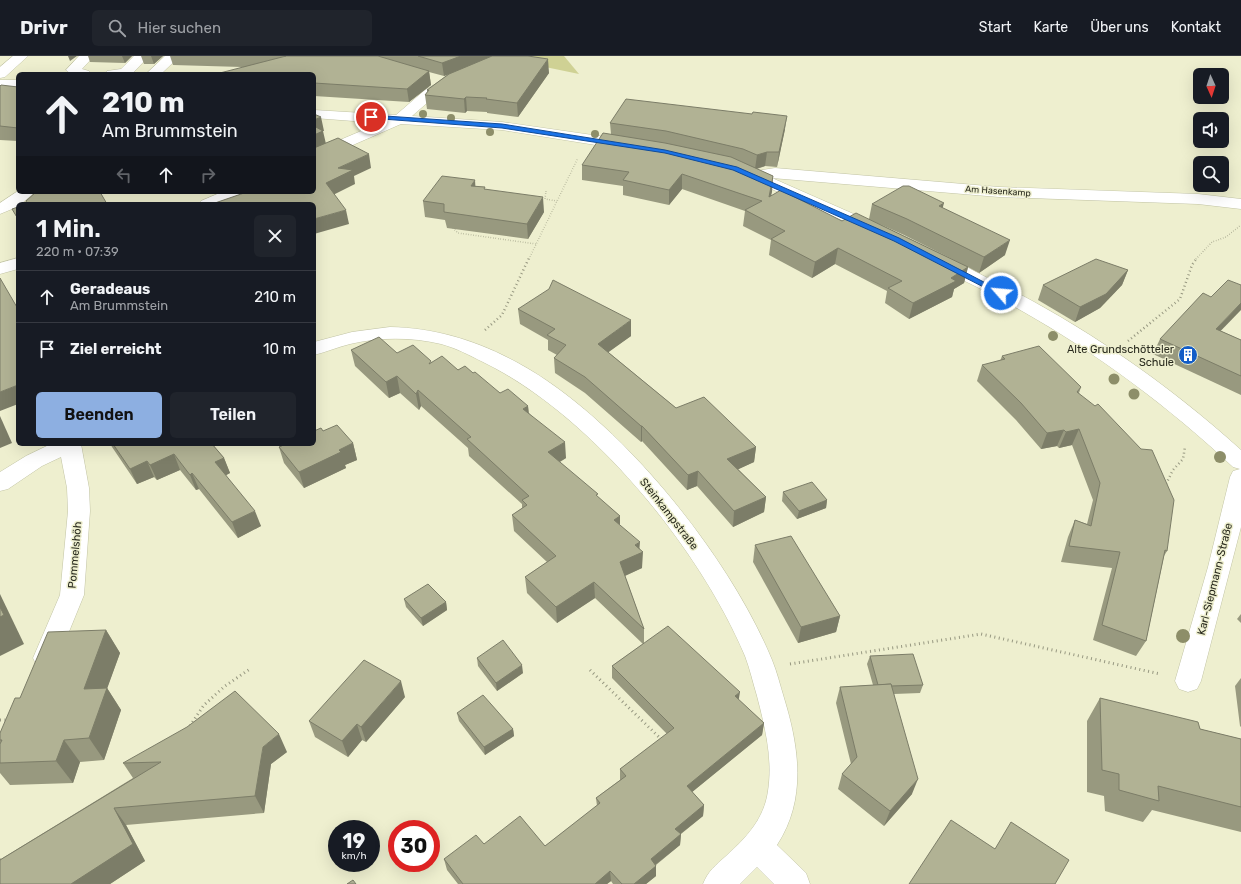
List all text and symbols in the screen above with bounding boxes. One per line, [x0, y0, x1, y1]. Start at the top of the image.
search box [92, 10, 372, 46]
text: Drivr [20, 16, 68, 39]
icon: search [106, 17, 128, 39]
text: Hier suchen [138, 19, 221, 37]
text: Start [979, 19, 1012, 36]
text: Karte [1034, 19, 1068, 36]
text: Über uns [1090, 19, 1149, 36]
text: Kontakt [1171, 19, 1221, 36]
north arrow [1193, 68, 1229, 104]
map controls [1193, 68, 1229, 192]
text: 210 m [102, 86, 185, 119]
icon: ahead [36, 88, 88, 140]
pin [354, 100, 388, 134]
icon: arrive [360, 106, 382, 128]
button: sound [1193, 112, 1229, 148]
text: Am Brummstein [102, 120, 238, 142]
button: search [1193, 156, 1229, 192]
icon: left [113, 164, 135, 186]
icon: ahead [155, 164, 177, 186]
icon: right [197, 164, 219, 186]
street label: Am Hasenkamp [965, 184, 1031, 198]
text: 1 Min. [36, 215, 101, 243]
button: close [254, 215, 296, 257]
text: 220 m · 07:39 [36, 244, 119, 259]
position arrow [980, 272, 1022, 314]
text: Geradeaus [70, 280, 150, 298]
icon: ahead [36, 286, 58, 308]
text: 210 m [254, 288, 296, 306]
text: Am Brummstein [70, 298, 168, 313]
icon: arrive [36, 338, 58, 360]
text: Ziel erreicht [70, 340, 162, 358]
text: 10 m [263, 340, 296, 358]
place label: Alte Grundschötteler Schule [1067, 343, 1175, 369]
building icon: Alte Grundschötteler Schule [1177, 344, 1199, 366]
button: Beenden [36, 392, 162, 438]
button: Teilen [170, 392, 296, 438]
street label: Steinkampstraße [637, 476, 701, 552]
street label: Pommelshöh [66, 521, 84, 589]
street label: Karl-Siepmann-Straße [1195, 522, 1235, 636]
speed limit sign: 30 [388, 820, 440, 872]
text: 19 [343, 829, 365, 853]
text: km/h [342, 850, 366, 862]

